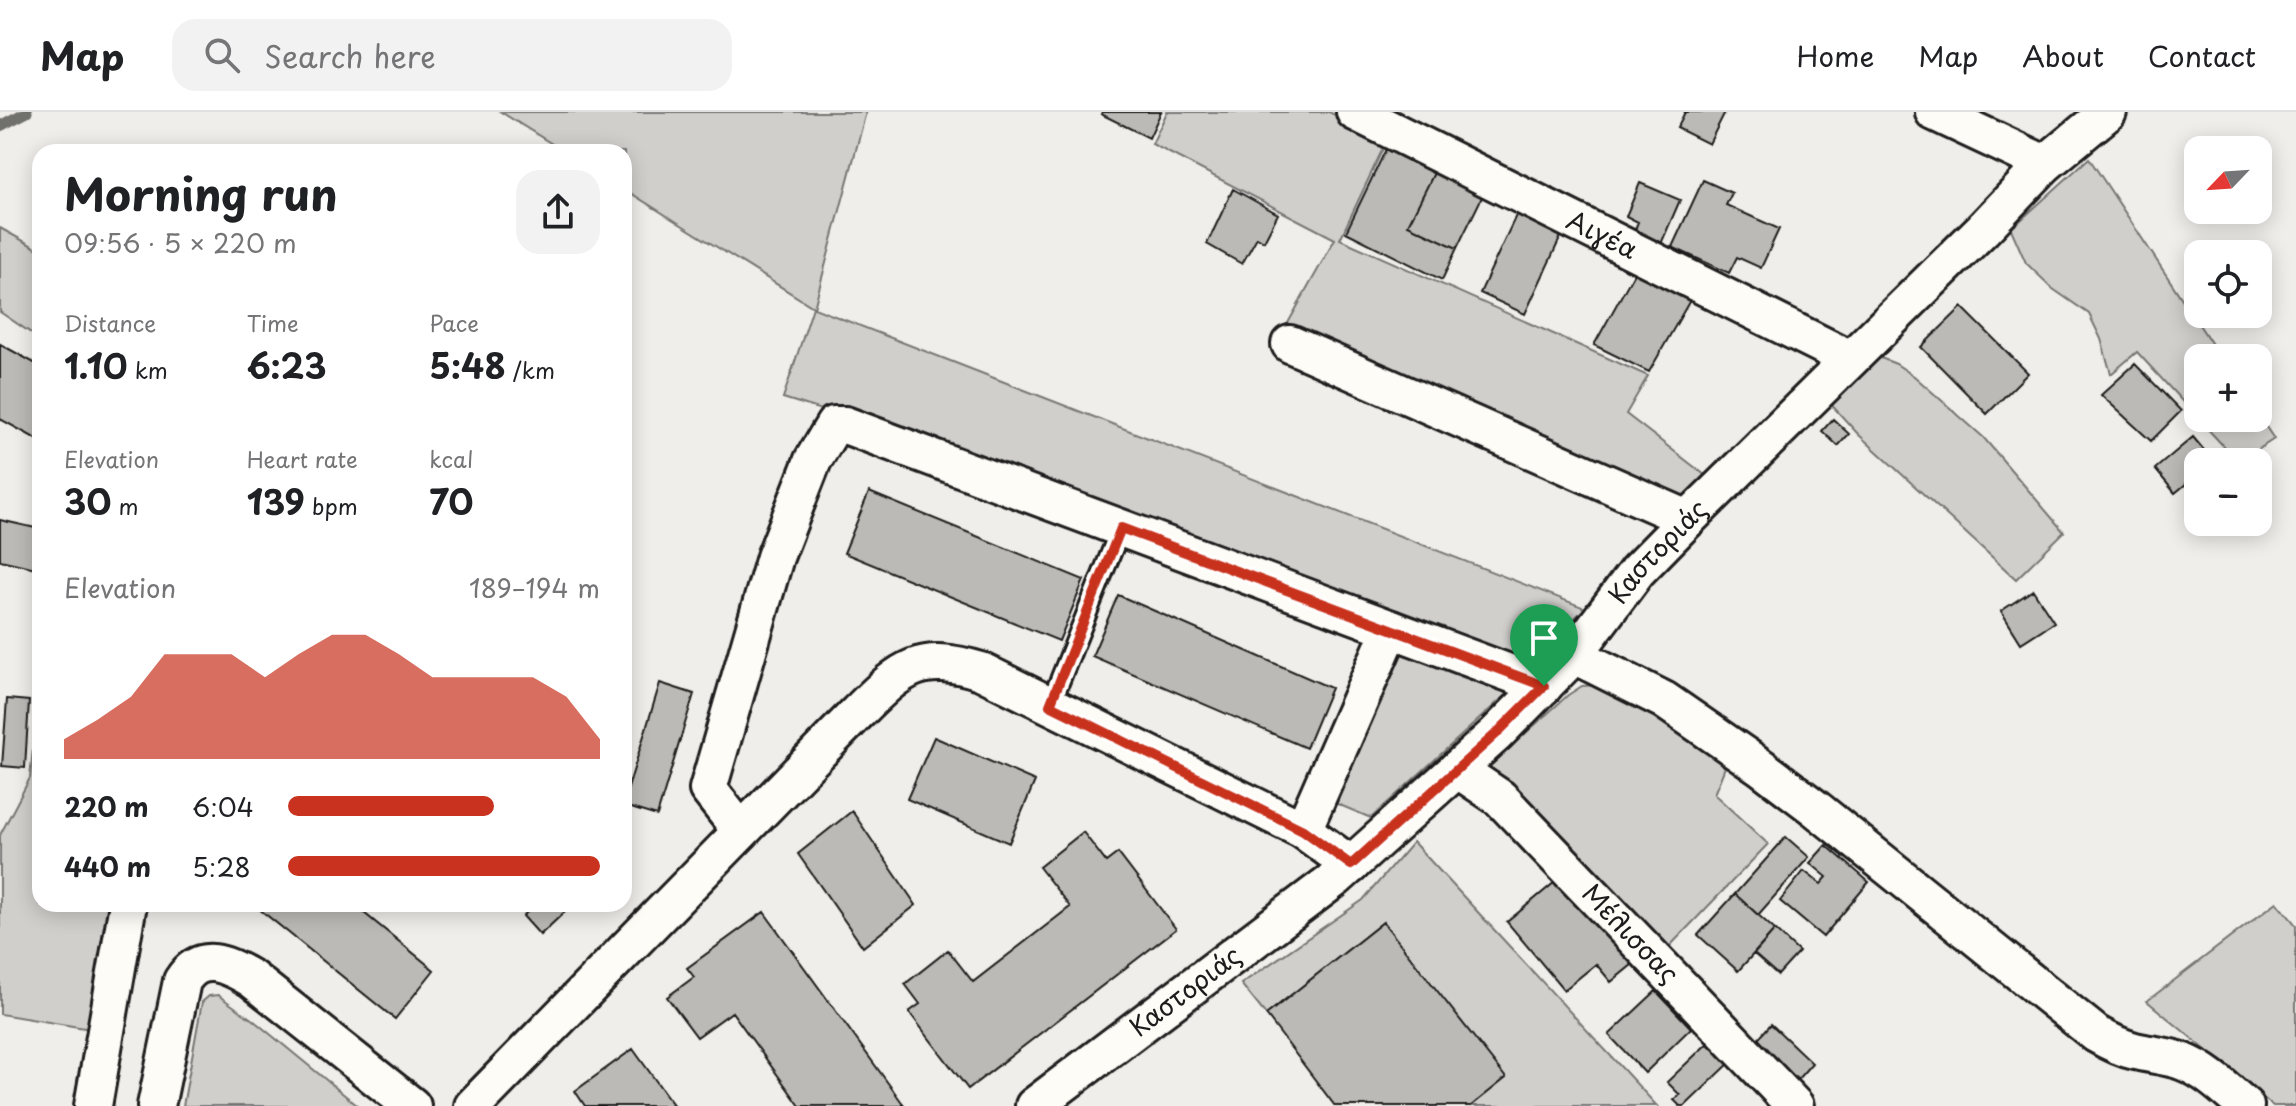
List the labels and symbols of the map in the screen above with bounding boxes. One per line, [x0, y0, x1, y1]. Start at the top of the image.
north arrow [2184, 136, 2272, 224]
street label: Αιγέα [1561, 200, 1645, 268]
street label: Καστοριάς [1598, 489, 1716, 611]
pin [1510, 604, 1578, 686]
street label: Μέλισσας [1574, 874, 1689, 992]
street label: Καστοριάς [1121, 935, 1249, 1045]

